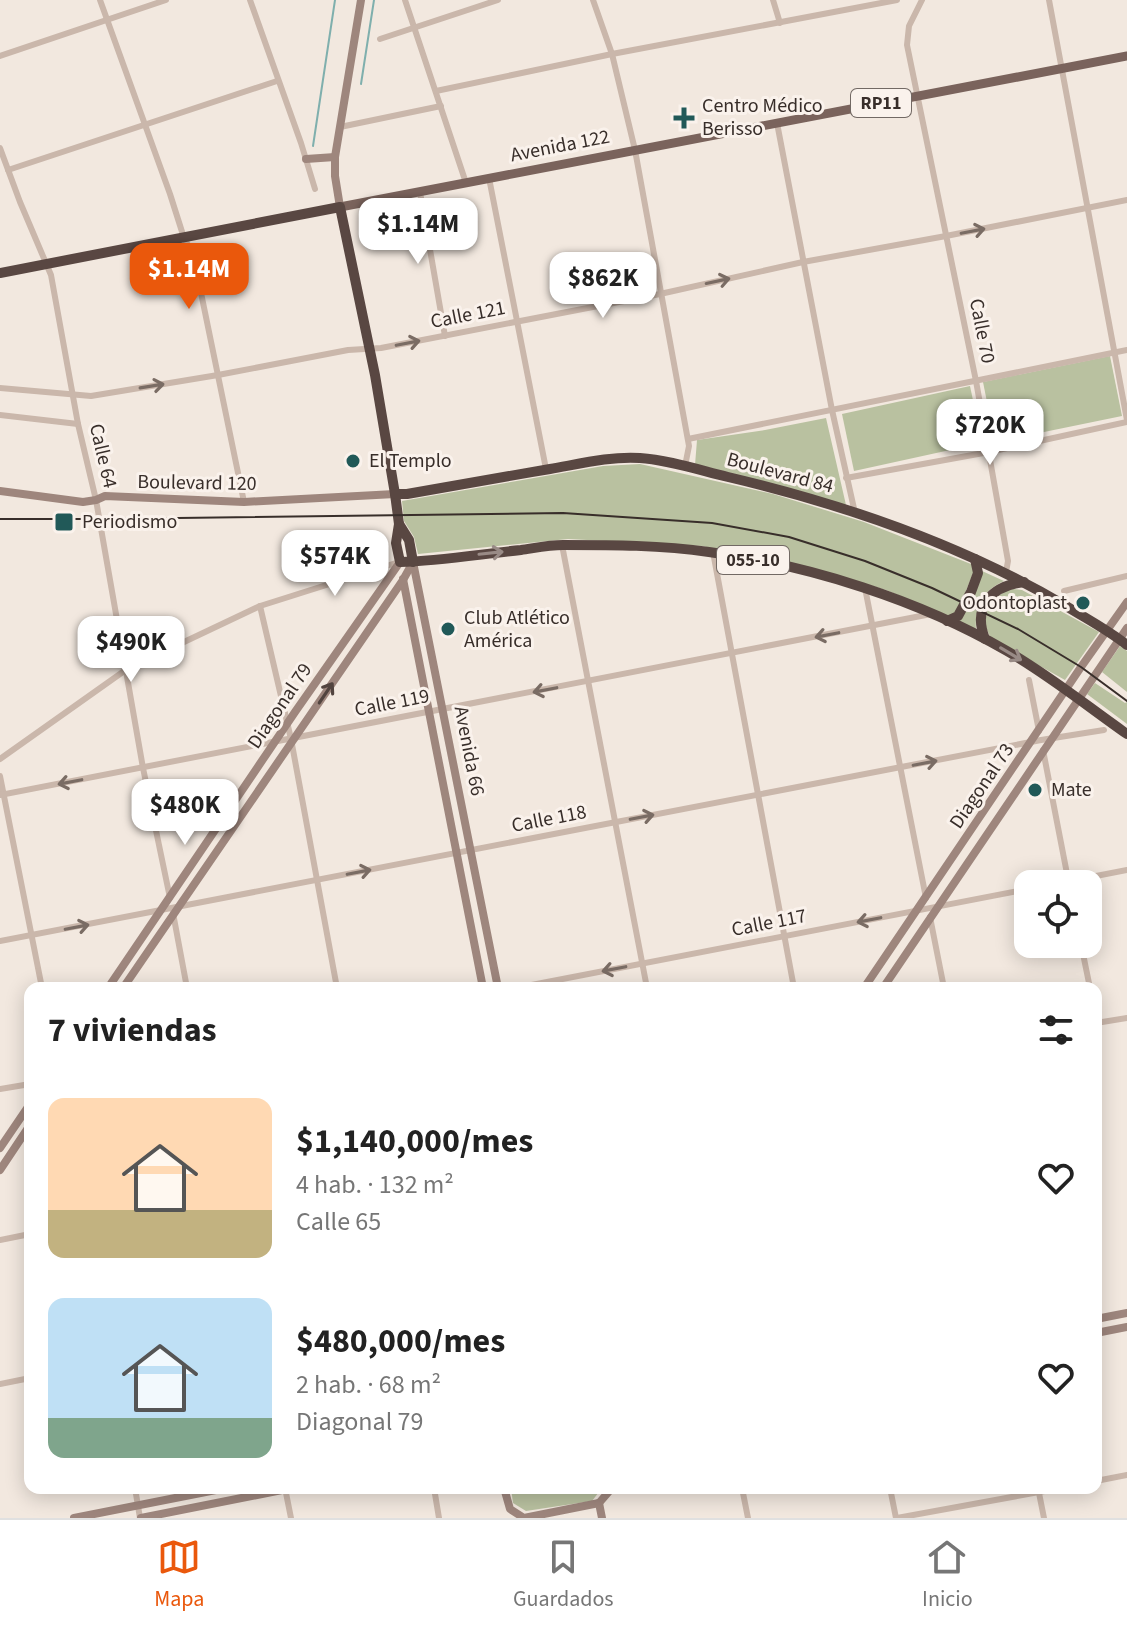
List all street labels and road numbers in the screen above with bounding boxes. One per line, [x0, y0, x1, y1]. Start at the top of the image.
road number: RP11 [851, 89, 911, 117]
street label: Avenida 122 [508, 123, 612, 169]
street label: Calle 121 [428, 294, 508, 336]
street label: Calle 70 [962, 296, 1002, 366]
street label: Calle 64 [82, 421, 124, 491]
street label: Boulevard 84 [724, 445, 836, 501]
street label: Boulevard 120 [137, 468, 257, 498]
road number: 055-10 [717, 546, 789, 574]
street label: Diagonal 79 [241, 658, 319, 754]
street label: Calle 119 [352, 682, 432, 724]
street label: Avenida 66 [447, 704, 491, 798]
street label: Diagonal 73 [943, 738, 1021, 834]
street label: Calle 118 [509, 798, 589, 840]
street label: Calle 117 [729, 902, 809, 944]

